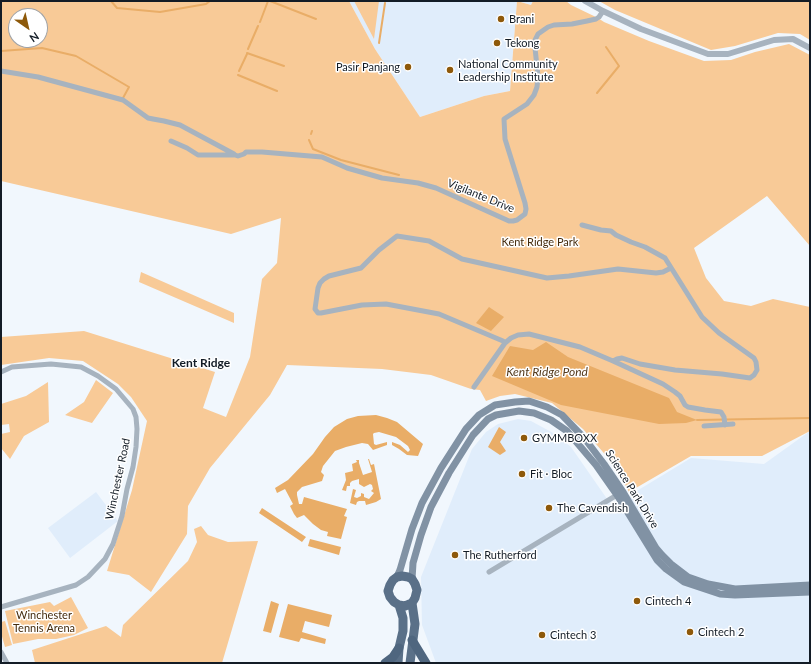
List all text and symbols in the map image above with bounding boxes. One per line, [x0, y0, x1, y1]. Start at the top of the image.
north arrow [8, 8, 48, 48]
place label: Brani [509, 12, 534, 26]
marker: Brani [496, 14, 506, 24]
text: N [27, 30, 42, 45]
place label: Tekong [505, 36, 539, 50]
marker: Tekong [492, 38, 502, 48]
place label: National Community Leadership Institute [458, 57, 558, 83]
place label: Pasir Panjang [336, 60, 400, 74]
marker: Pasir Panjang [403, 62, 413, 72]
marker: National Community Leadership Institute [445, 65, 455, 75]
street label: Vigilante Drive [445, 177, 517, 215]
park label: Kent Ridge Park [502, 235, 578, 249]
district label: Kent Ridge [172, 356, 230, 370]
water label: Kent Ridge Pond [506, 365, 588, 379]
place label: GYMMBOXX [532, 431, 597, 445]
marker: GYMMBOXX [519, 433, 529, 443]
street label: Winchester Road [103, 437, 133, 521]
street label: Science Park Drive [603, 447, 661, 531]
place label: Fit · Bloc [530, 467, 572, 481]
marker: Fit · Bloc [517, 469, 527, 479]
place label: The Cavendish [557, 501, 628, 515]
marker: The Cavendish [544, 503, 554, 513]
place label: The Rutherford [463, 548, 537, 562]
marker: The Rutherford [450, 550, 460, 560]
place label: Cintech 4 [645, 594, 691, 608]
marker: Cintech 4 [632, 596, 642, 606]
park label: Winchester Tennis Arena [13, 608, 75, 634]
place label: Cintech 2 [698, 625, 744, 639]
marker: Cintech 2 [685, 627, 695, 637]
place label: Cintech 3 [550, 628, 596, 642]
marker: Cintech 3 [537, 630, 547, 640]

